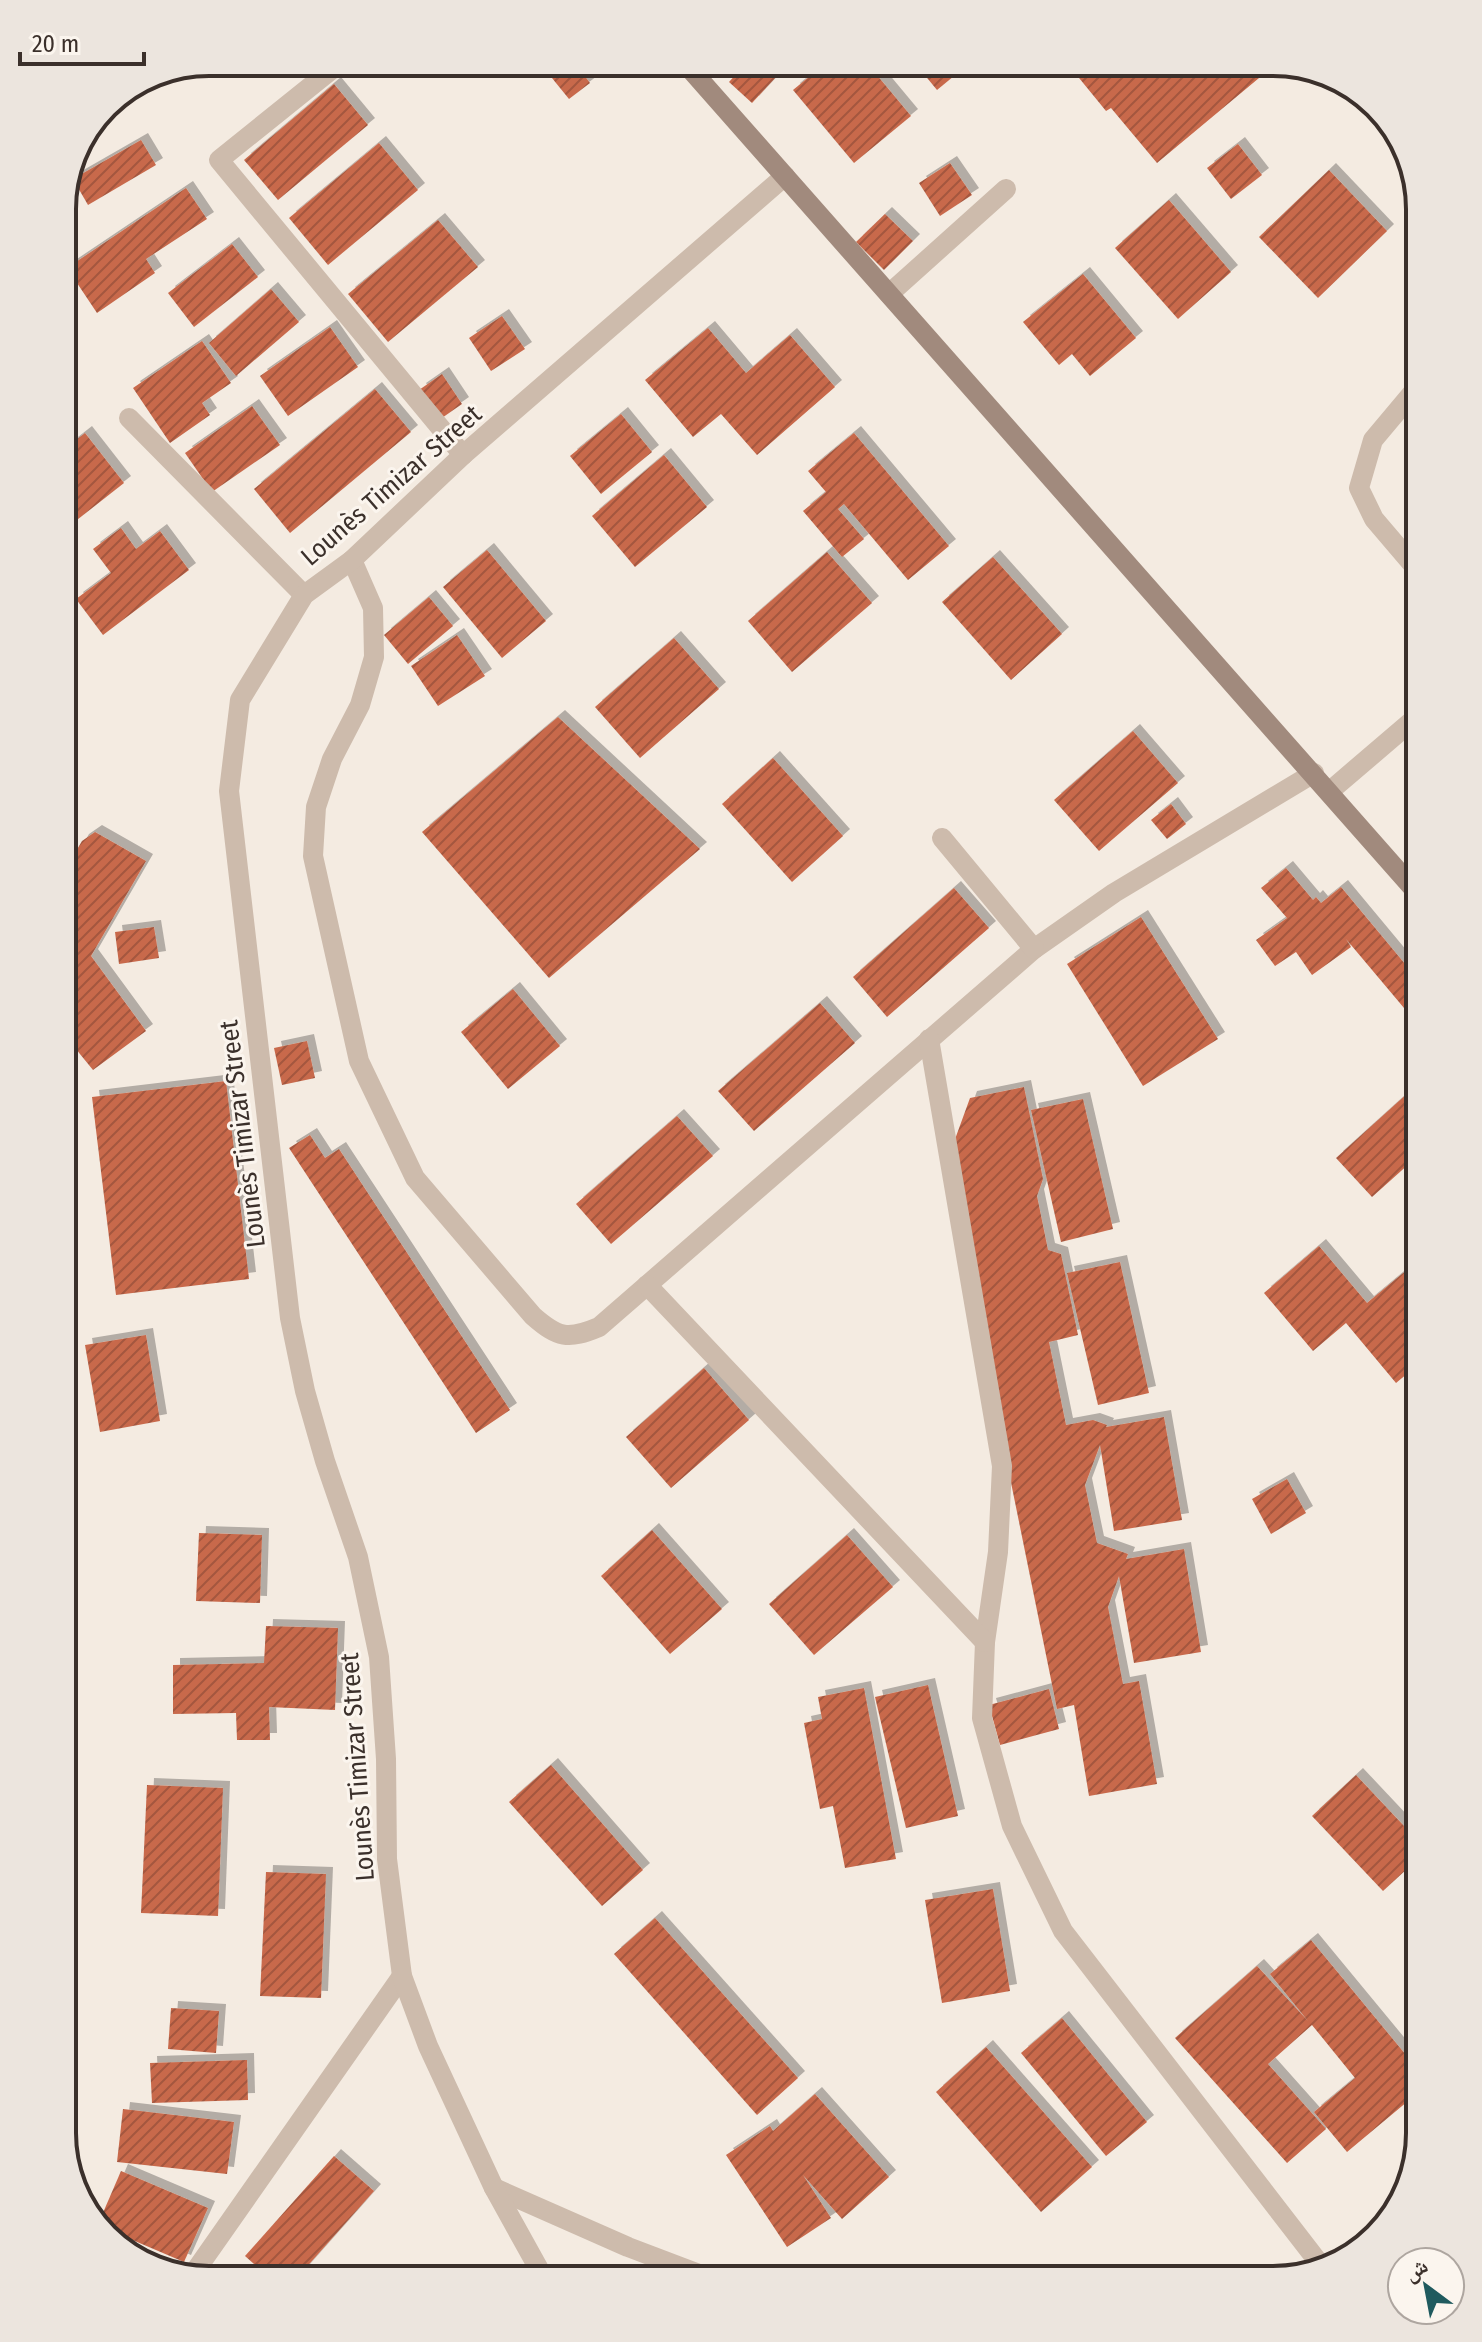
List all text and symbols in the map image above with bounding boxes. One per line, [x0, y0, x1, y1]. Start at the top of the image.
scale bar [20, 16, 144, 66]
text: 20 m [32, 30, 79, 58]
street label: Lounès Timizar Street [295, 398, 488, 572]
street label: Lounès Timizar Street [213, 1018, 272, 1249]
street label: Lounès Timizar Street [334, 1651, 381, 1882]
north arrow [1386, 2246, 1466, 2326]
text: ش [1399, 2252, 1433, 2287]

